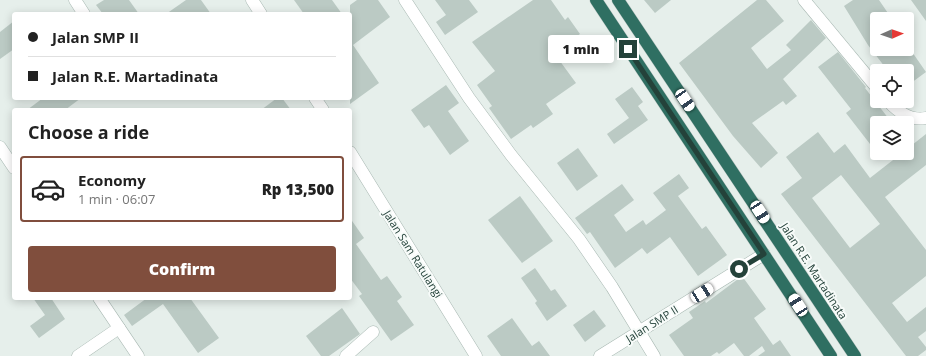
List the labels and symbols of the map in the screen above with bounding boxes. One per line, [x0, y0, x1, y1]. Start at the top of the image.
north arrow [870, 12, 914, 56]
callout: 1 min [548, 35, 614, 63]
route end [619, 40, 637, 58]
car [673, 87, 697, 113]
car [748, 199, 772, 225]
street label: Jalan Sam Ratulangi [380, 206, 446, 300]
street label: Jalan R.E. Martadinata [777, 219, 851, 322]
route start [730, 260, 748, 278]
car [689, 282, 715, 304]
car [786, 292, 810, 318]
street label: Jalan SMP II [622, 302, 681, 346]

